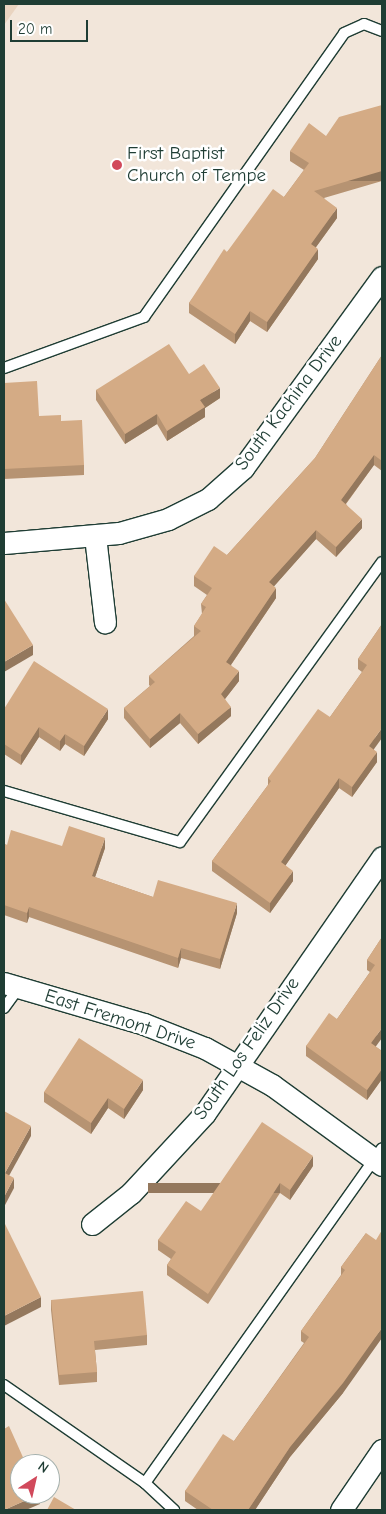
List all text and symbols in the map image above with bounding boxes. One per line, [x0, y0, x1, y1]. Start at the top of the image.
scale bar [12, 10, 90, 42]
text: 20 m [18, 20, 52, 38]
place label: First Baptist Church of Tempe [127, 143, 266, 187]
marker: First Baptist Church of Tempe [111, 159, 123, 171]
street label: South Kachina Drive [231, 331, 347, 475]
street label: South Los Feliz Drive [189, 973, 305, 1125]
street label: East Fremont Drive [42, 985, 198, 1055]
north arrow [10, 1454, 60, 1504]
text: N [35, 1458, 52, 1477]

